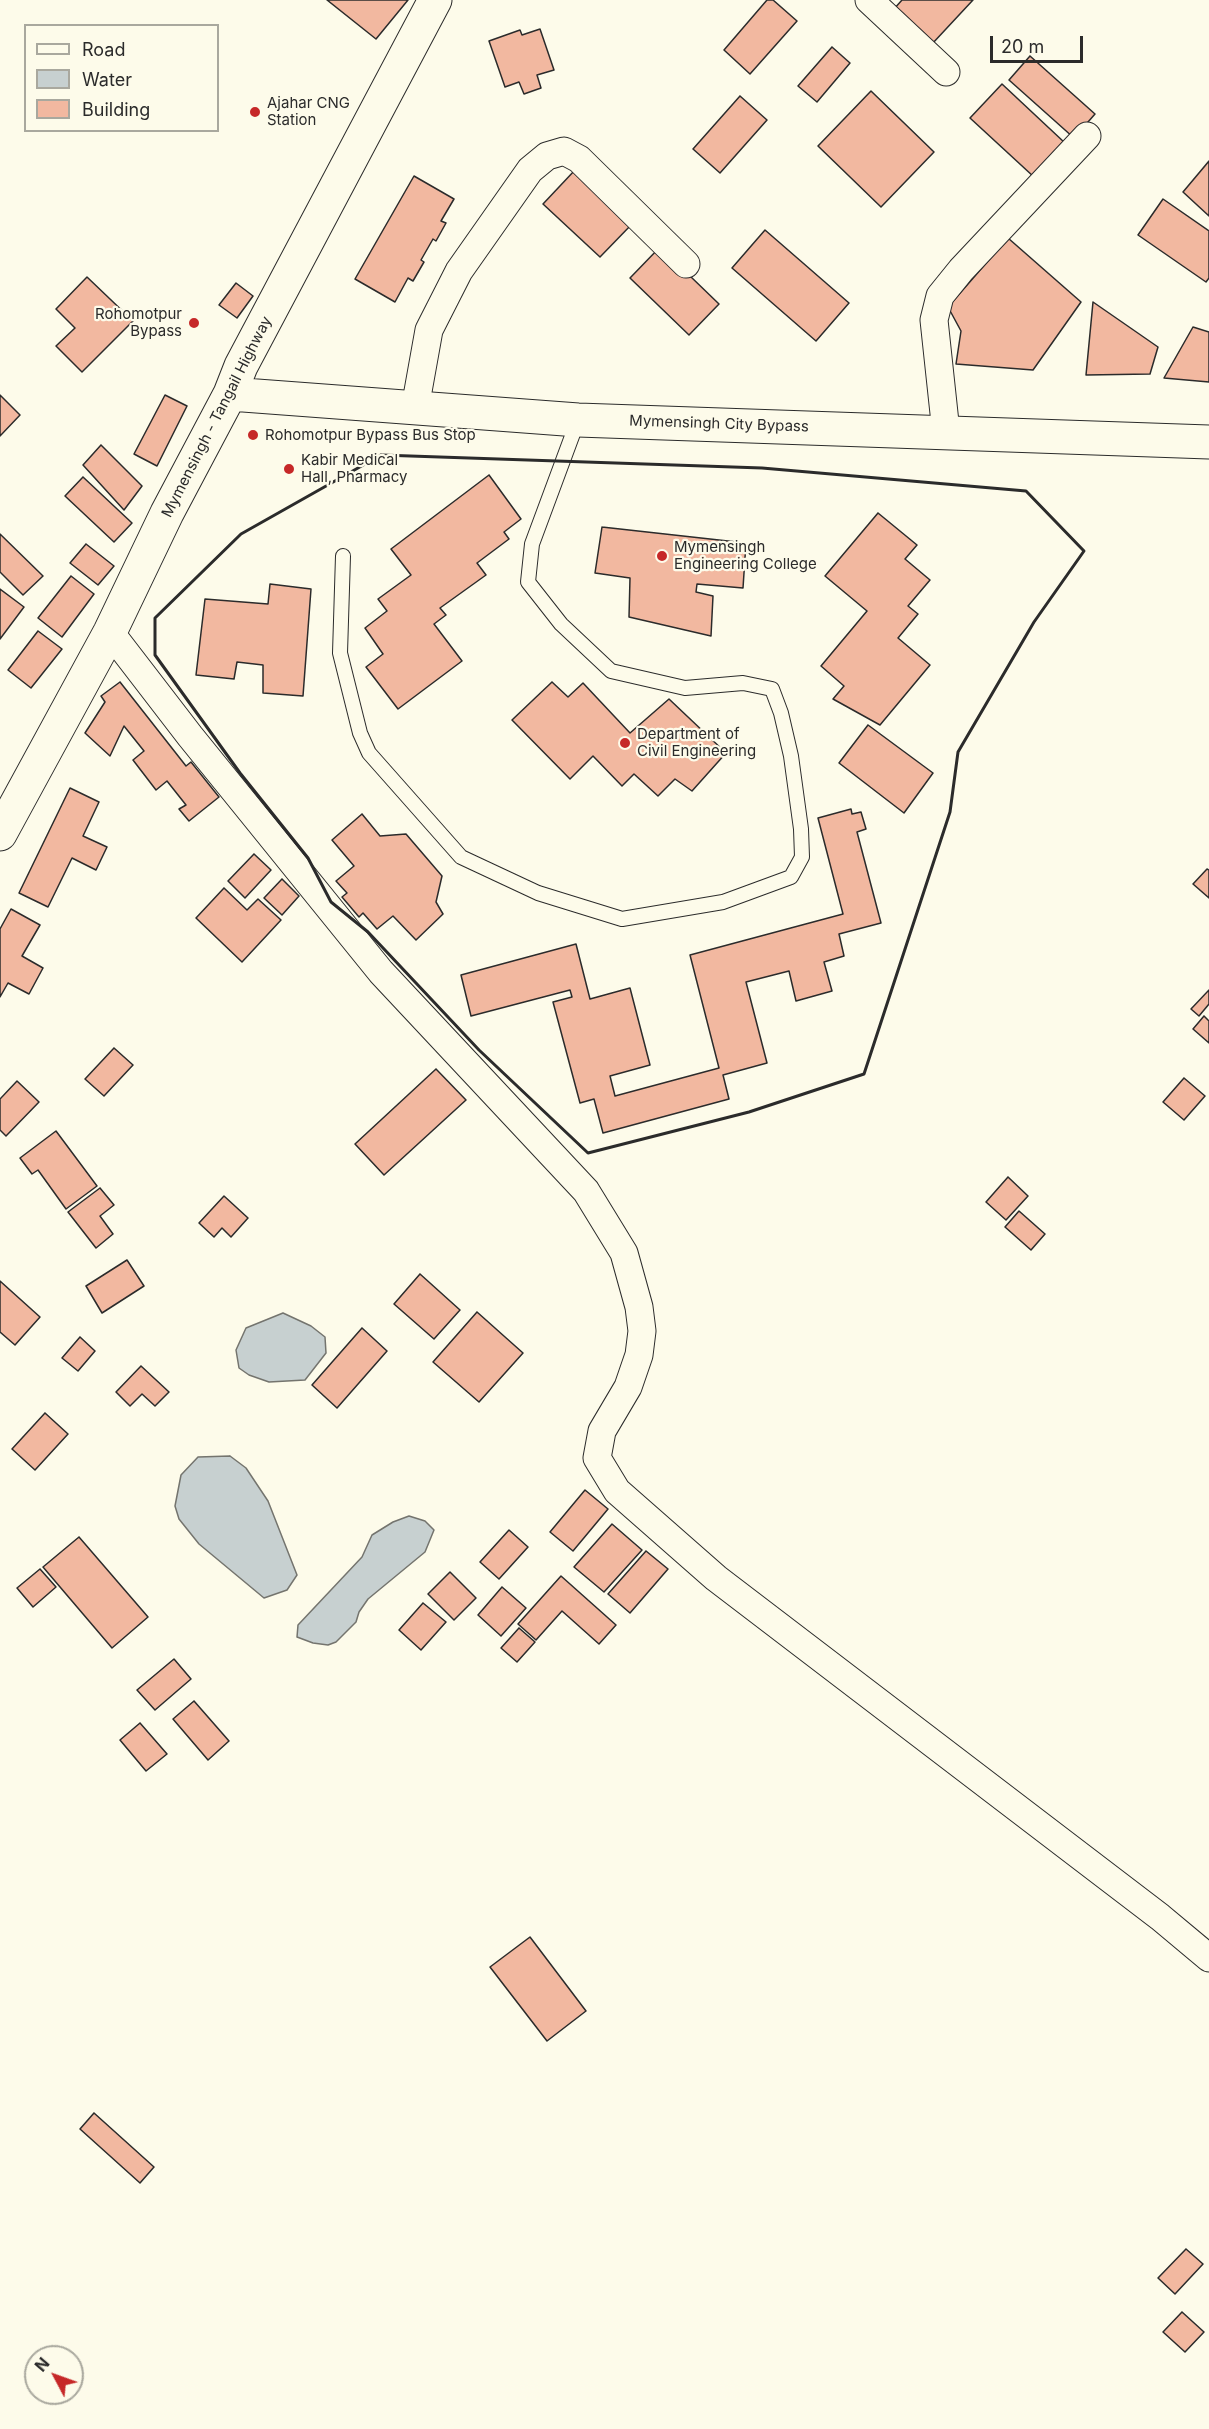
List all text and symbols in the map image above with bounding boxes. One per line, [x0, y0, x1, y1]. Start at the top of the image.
legend [24, 24, 219, 132]
scale bar [993, 24, 1086, 62]
text: 20 m [1001, 36, 1044, 57]
text: Road [82, 39, 125, 60]
text: Water [82, 69, 132, 90]
place label: Ajahar CNG Station [267, 94, 350, 129]
text: Building [82, 99, 150, 120]
marker: Ajahar CNG Station [248, 105, 262, 119]
place label: Rohomotpur Bypass [95, 305, 182, 340]
street label: Mymensingh - Tangail Highway [158, 313, 276, 521]
marker: Rohomotpur Bypass [187, 316, 201, 330]
street label: Mymensingh City Bypass [629, 412, 809, 436]
place label: Rohomotpur Bypass Bus Stop [265, 426, 476, 444]
marker: Rohomotpur Bypass Bus Stop [246, 428, 260, 442]
place label: Kabir Medical Hall, Pharmacy [301, 451, 407, 486]
marker: Kabir Medical Hall, Pharmacy [282, 462, 296, 476]
place label: Mymensingh Engineering College [674, 538, 817, 573]
marker: Mymensingh Engineering College [655, 549, 669, 563]
place label: Department of Civil Engineering [637, 725, 756, 760]
marker: Department of Civil Engineering [618, 736, 632, 750]
north arrow [24, 2345, 84, 2405]
text: N [30, 2353, 53, 2376]

